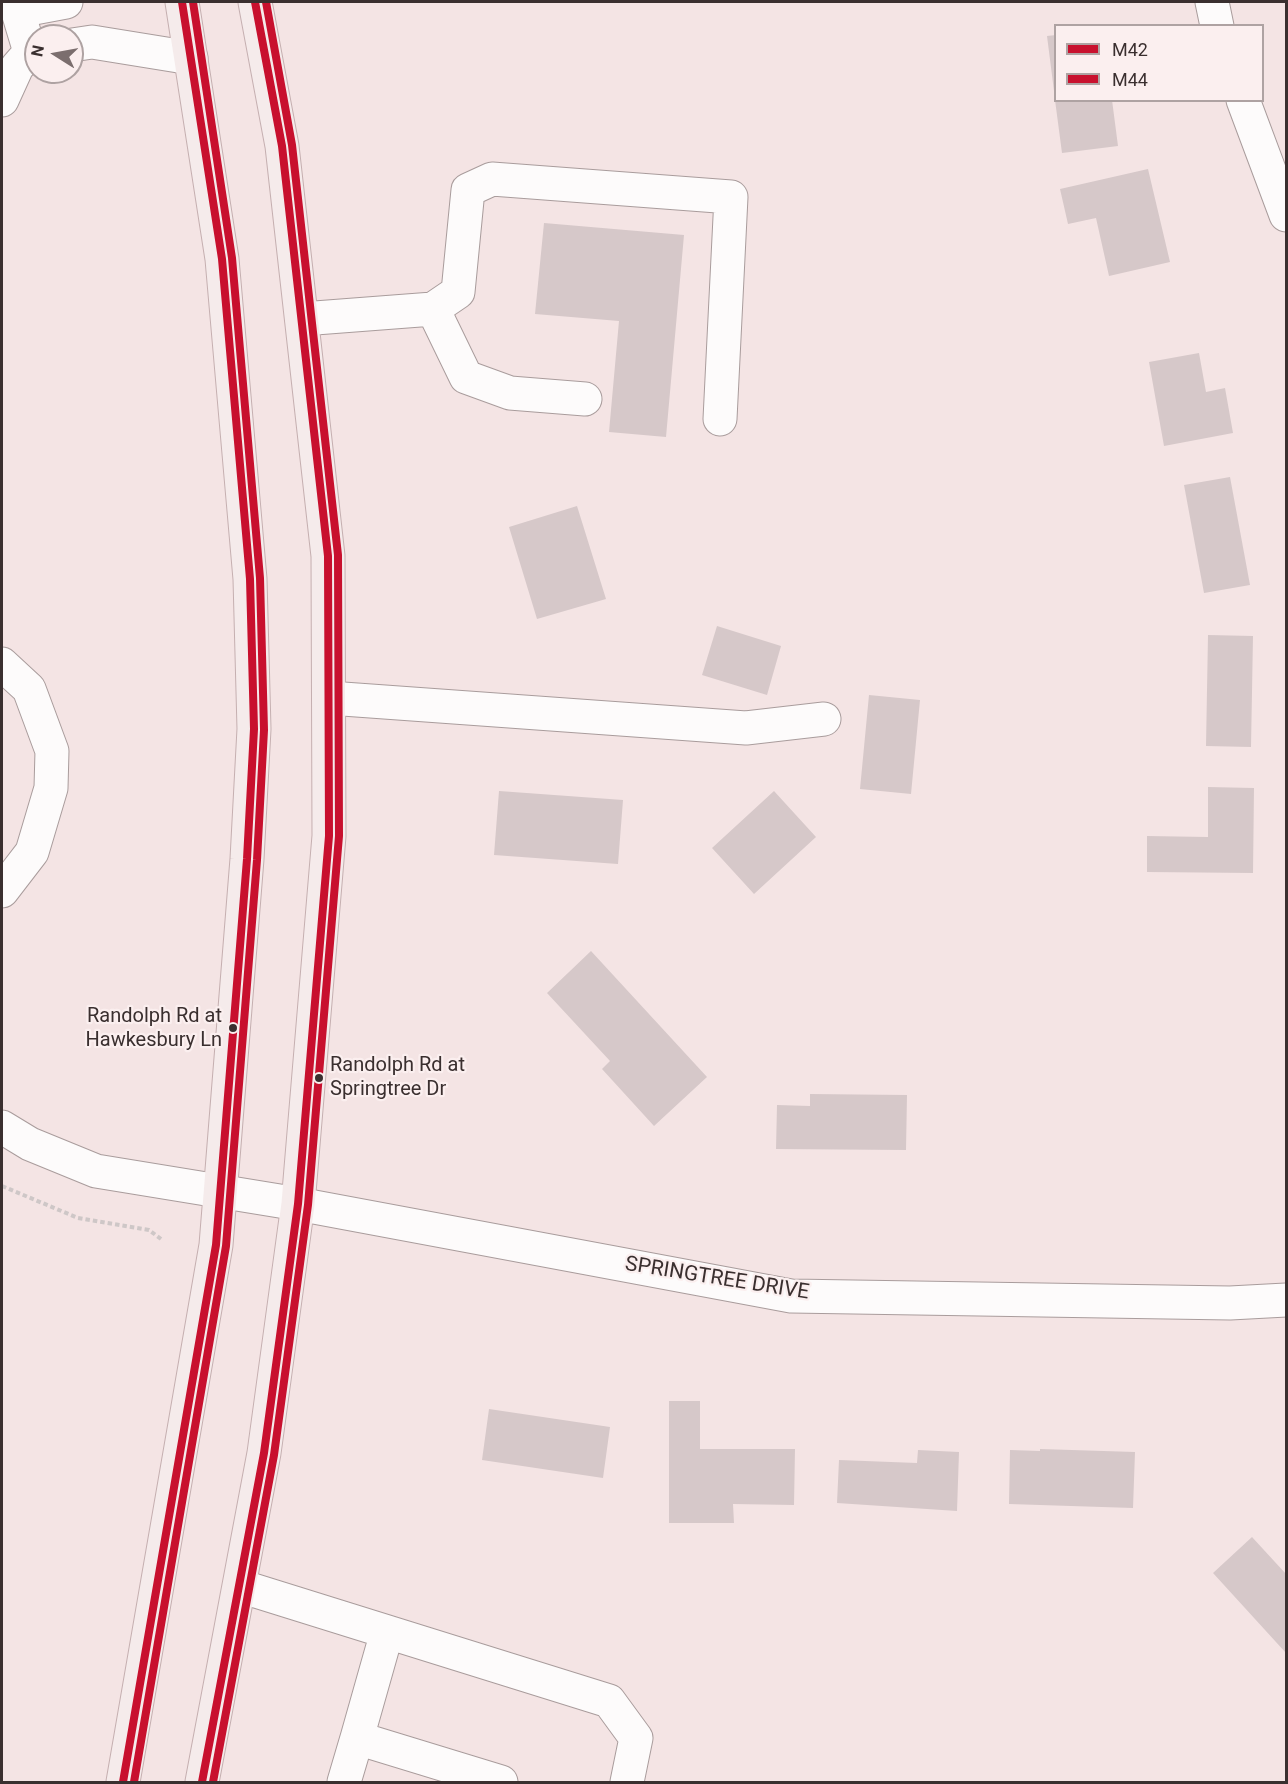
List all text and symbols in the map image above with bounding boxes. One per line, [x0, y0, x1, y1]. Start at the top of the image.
north arrow [24, 24, 84, 84]
legend [1054, 24, 1264, 102]
text: M42 [1112, 39, 1148, 60]
text: N [27, 44, 48, 58]
text: M44 [1112, 69, 1148, 90]
place label: Randolph Rd at Hawkesbury Ln [86, 1005, 222, 1052]
marker: Randolph Rd at Hawkesbury Ln [227, 1022, 239, 1034]
place label: Randolph Rd at Springtree Dr [330, 1054, 465, 1101]
marker: Randolph Rd at Springtree Dr [313, 1072, 325, 1084]
street label: SPRINGTREE DRIVE [623, 1252, 811, 1306]

